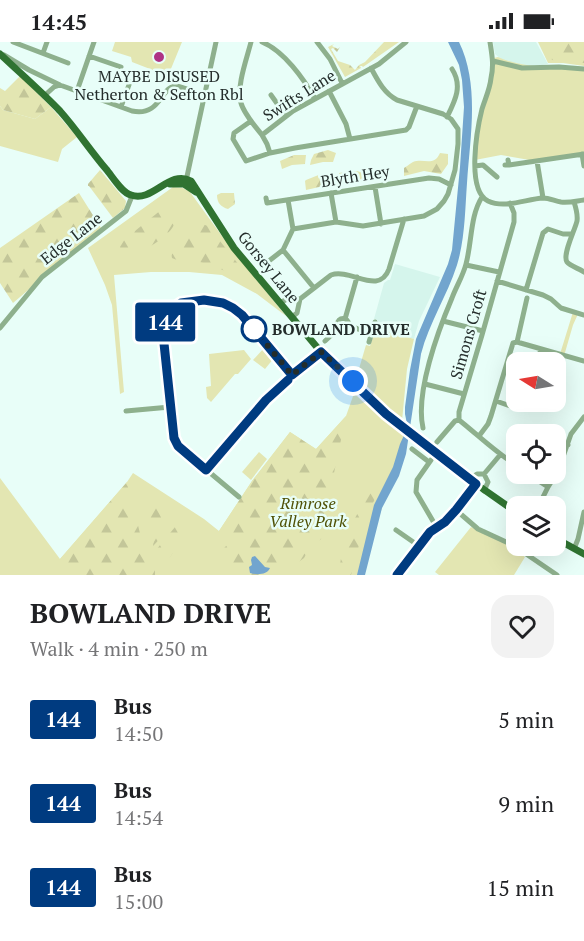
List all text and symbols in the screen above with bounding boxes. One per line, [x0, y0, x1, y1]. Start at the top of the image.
text: 14:45 [30, 7, 87, 36]
marker: MAYBE DISUSED Netherton & Sefton Rbl [152, 50, 166, 64]
street label: Swifts Lane [259, 64, 339, 126]
place label: MAYBE DISUSED Netherton & Sefton Rbl [74, 65, 244, 105]
street label: Blyth Hey [319, 160, 392, 192]
street label: Edge Lane [35, 207, 107, 269]
street label: Gorsey Lane [233, 226, 305, 308]
street label: Simons Croft [445, 286, 491, 382]
line badge: 144 [130, 302, 200, 342]
text: 144 [147, 308, 183, 336]
marker: BOWLAND DRIVE [241, 316, 267, 342]
place label: BOWLAND DRIVE [272, 318, 410, 340]
north arrow [506, 352, 566, 412]
map controls [506, 352, 566, 556]
your location [338, 366, 368, 396]
button: locate [506, 424, 566, 484]
park label: Rimrose Valley Park [269, 492, 347, 532]
button: layers [506, 496, 566, 556]
text: BOWLAND DRIVE [30, 594, 271, 631]
button: heart [491, 595, 554, 658]
text: Walk · 4 min · 250 m [30, 635, 208, 662]
text: Bus [114, 691, 152, 720]
text: 144 [45, 705, 81, 733]
text: 5 min [498, 705, 554, 734]
text: 14:50 [114, 720, 163, 747]
text: Bus [114, 775, 152, 804]
text: 144 [45, 789, 81, 817]
text: 9 min [498, 789, 554, 818]
text: 14:54 [114, 804, 163, 831]
text: Bus [114, 859, 152, 888]
text: 144 [45, 873, 81, 901]
text: 15 min [487, 873, 554, 902]
text: 15:00 [114, 888, 163, 915]

